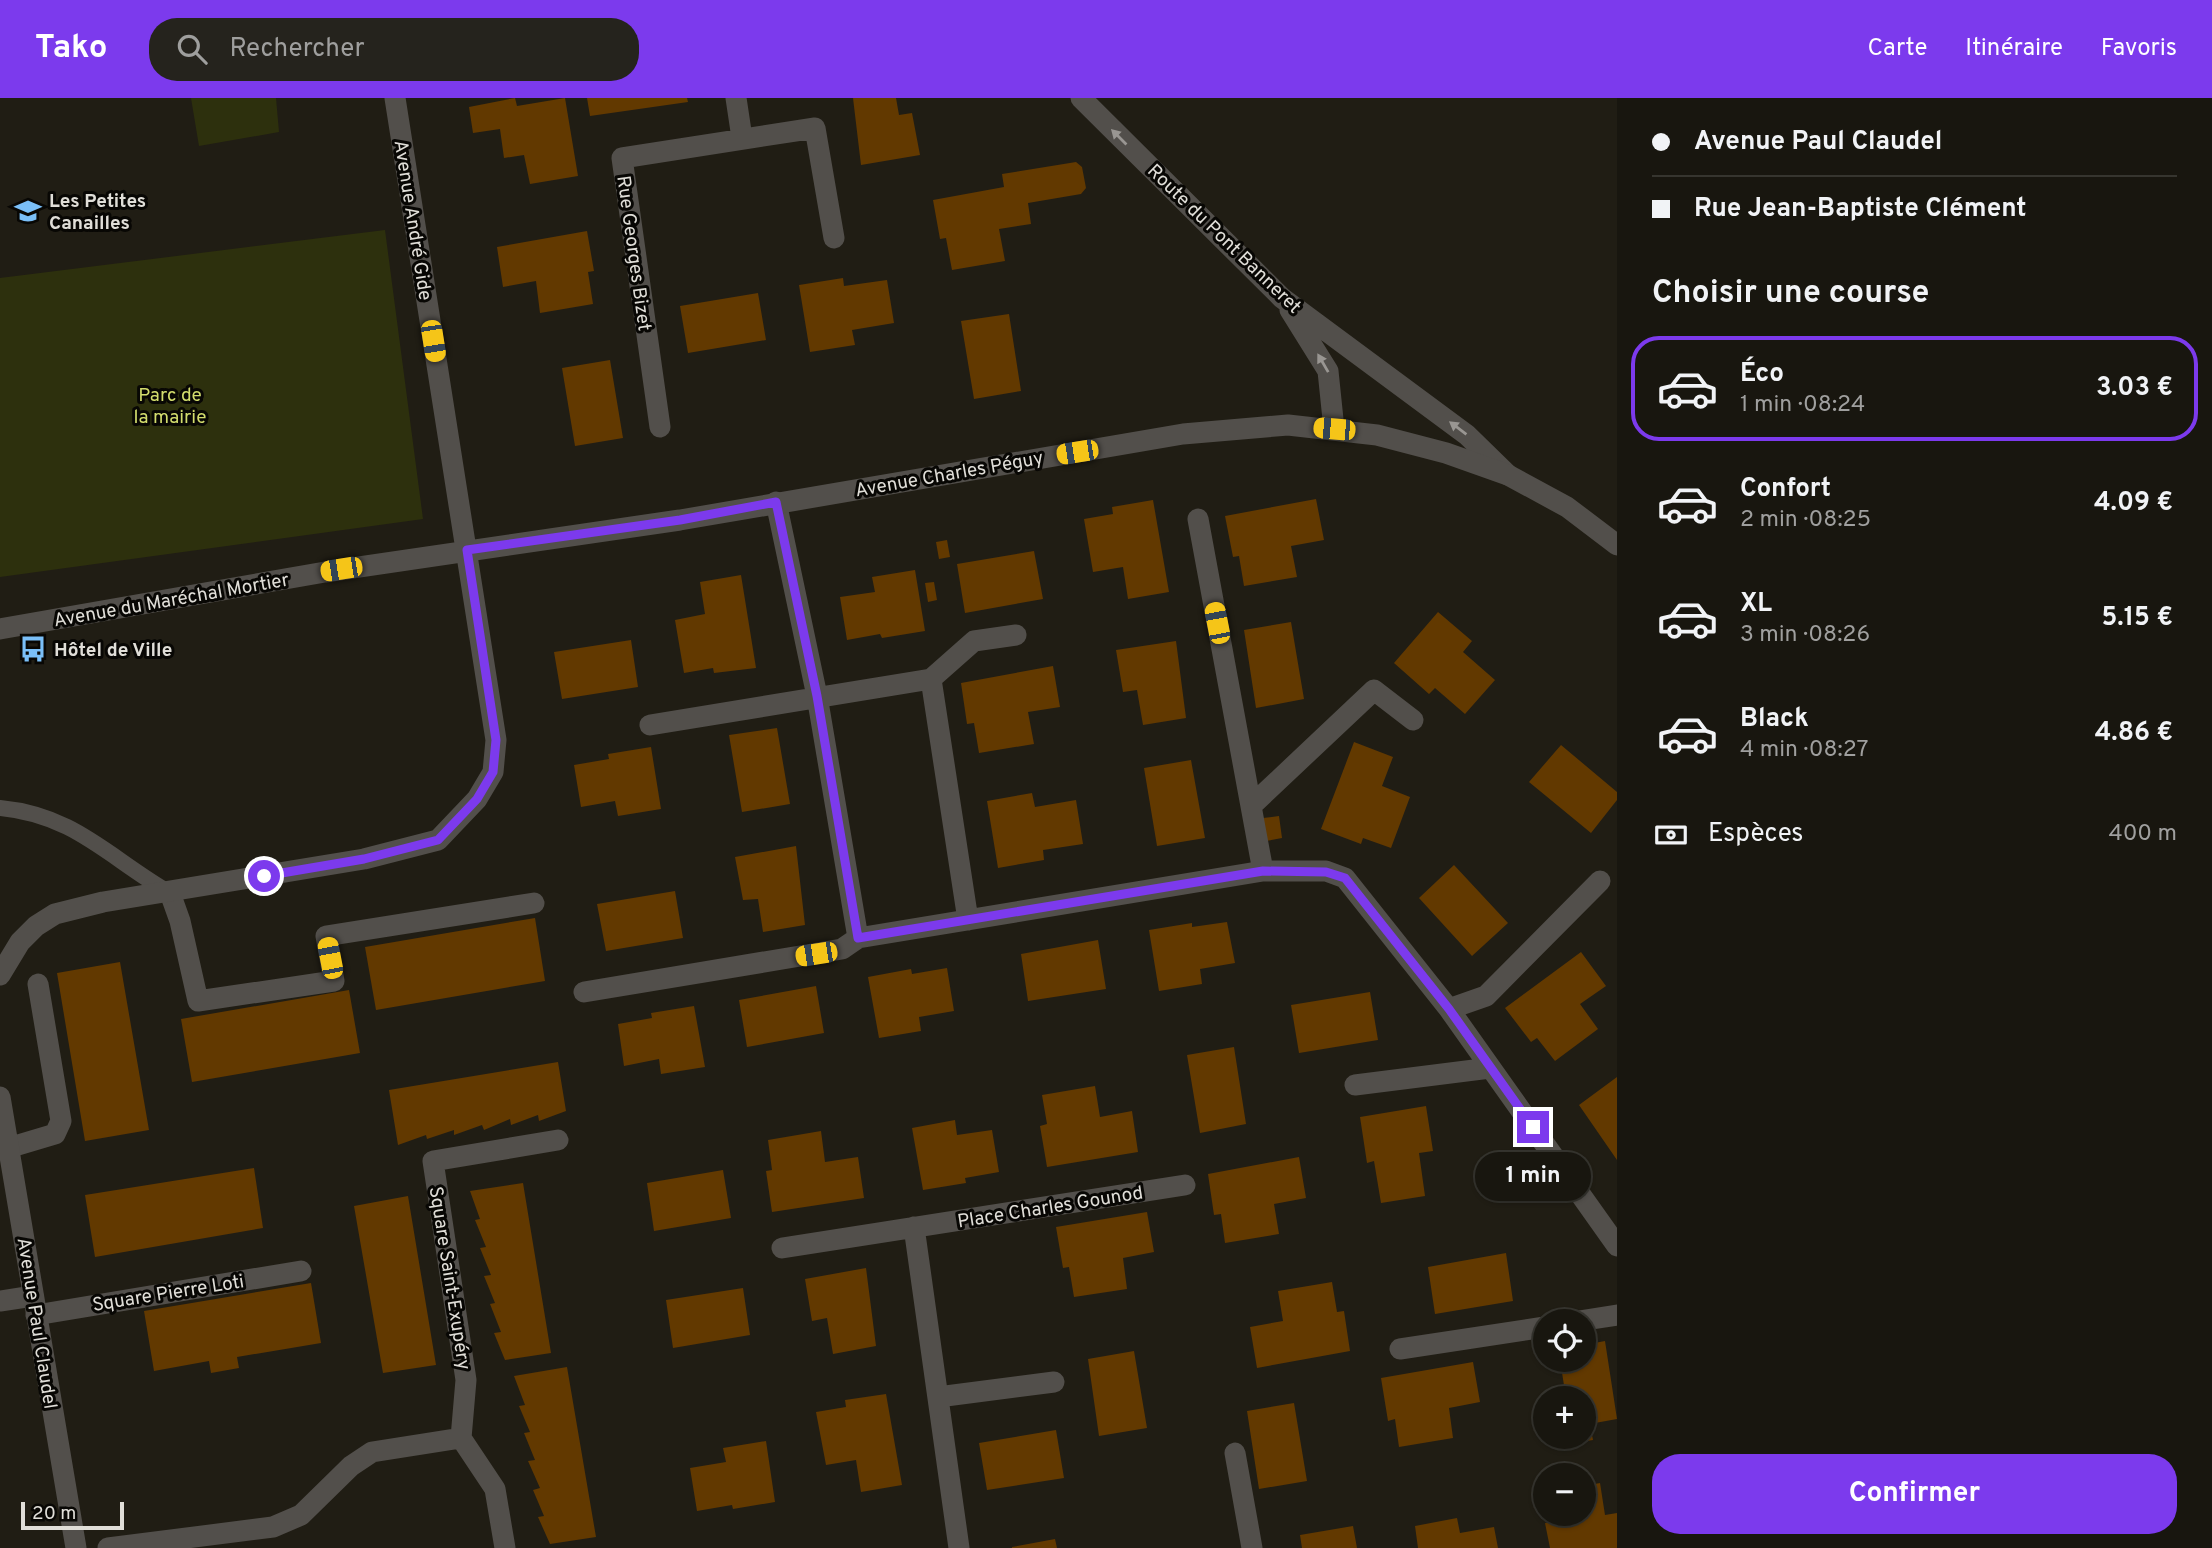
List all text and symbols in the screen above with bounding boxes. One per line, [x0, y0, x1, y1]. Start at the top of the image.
search box [149, 18, 639, 81]
text: Tako [35, 28, 107, 70]
icon: search [173, 30, 211, 68]
text: Rechercher [229, 33, 365, 66]
text: Carte [1867, 34, 1927, 64]
text: Itinéraire [1965, 34, 2063, 64]
text: Favoris [2101, 34, 2177, 64]
text: Avenue Paul Claudel [1694, 126, 1942, 159]
one-way arrow [1111, 128, 1128, 145]
street label: Avenue André Gide [387, 138, 437, 302]
street label: Route du Pont Banneret [1142, 160, 1306, 319]
street label: Rue Georges Bizet [610, 174, 656, 332]
place label: Les Petites Canailles [49, 190, 146, 236]
text: Rue Jean-Baptiste Clément [1694, 193, 2027, 226]
school or university icon: Les Petites Canailles [13, 196, 43, 226]
text: Choisir une course [1652, 274, 1929, 314]
car [420, 319, 447, 363]
one-way arrow [1317, 354, 1329, 373]
icon: car [1656, 357, 1719, 420]
text: Éco [1740, 358, 1784, 391]
text: 3.03 € [2096, 372, 2173, 405]
park label: Parc de la mairie [134, 384, 206, 430]
text: 1 min · 08:24 [1740, 391, 1865, 420]
car [1313, 417, 1356, 441]
one-way arrow [1449, 422, 1467, 436]
car [1055, 438, 1100, 466]
street label: Avenue Charles Péguy [853, 447, 1045, 503]
icon: car [1656, 472, 1719, 535]
text: Confort [1740, 473, 1831, 506]
text: 4.09 € [2094, 487, 2173, 520]
text: 2 min · 08:25 [1740, 506, 1871, 535]
car [319, 555, 364, 583]
street label: Avenue du Maréchal Mortier [52, 568, 291, 634]
icon: car [1656, 587, 1719, 650]
text: XL [1740, 588, 1772, 621]
car [1203, 600, 1232, 646]
text: 5.15 € [2101, 602, 2173, 635]
text: 3 min · 08:26 [1740, 621, 1870, 650]
bus stop icon: Hôtel de Ville [18, 634, 48, 664]
place label: Hôtel de Ville [54, 639, 172, 663]
icon: car [1656, 702, 1719, 765]
text: Black [1740, 703, 1809, 736]
text: 4.86 € [2095, 717, 2173, 750]
text: 4 min · 08:27 [1740, 736, 1869, 765]
icon: cash [1652, 816, 1690, 854]
text: Espèces [1708, 818, 1804, 851]
text: 400 m [2108, 820, 2177, 849]
route start [248, 860, 280, 892]
car [316, 935, 345, 981]
car [794, 940, 839, 968]
route end [1517, 1111, 1549, 1143]
callout: 1 min [1475, 1152, 1591, 1200]
text: 1 min [1505, 1162, 1561, 1191]
street label: Place Charles Gounod [956, 1181, 1145, 1235]
street label: Square Saint-Exupéry [423, 1185, 475, 1372]
street label: Avenue Paul Claudel [11, 1236, 61, 1411]
street label: Square Pierre Loti [91, 1270, 246, 1318]
map controls [1533, 1309, 1596, 1526]
button: locate [1533, 1309, 1596, 1372]
button: + [1533, 1386, 1596, 1449]
button: Confirmer [1652, 1454, 2177, 1534]
button: − [1533, 1463, 1596, 1526]
scale bar [21, 1499, 124, 1531]
text: 20 m [32, 1502, 76, 1526]

